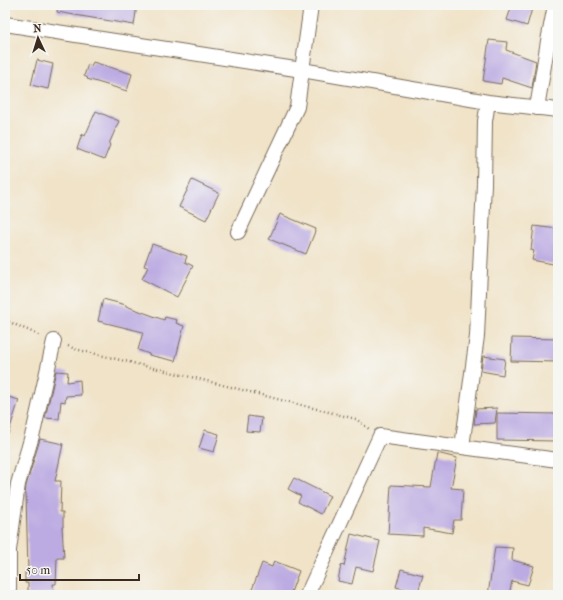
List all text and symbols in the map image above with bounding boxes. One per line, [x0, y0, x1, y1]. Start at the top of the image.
north arrow [18, 18, 58, 58]
text: N [33, 22, 43, 35]
scale bar [20, 556, 139, 582]
text: 50 m [26, 563, 50, 577]

